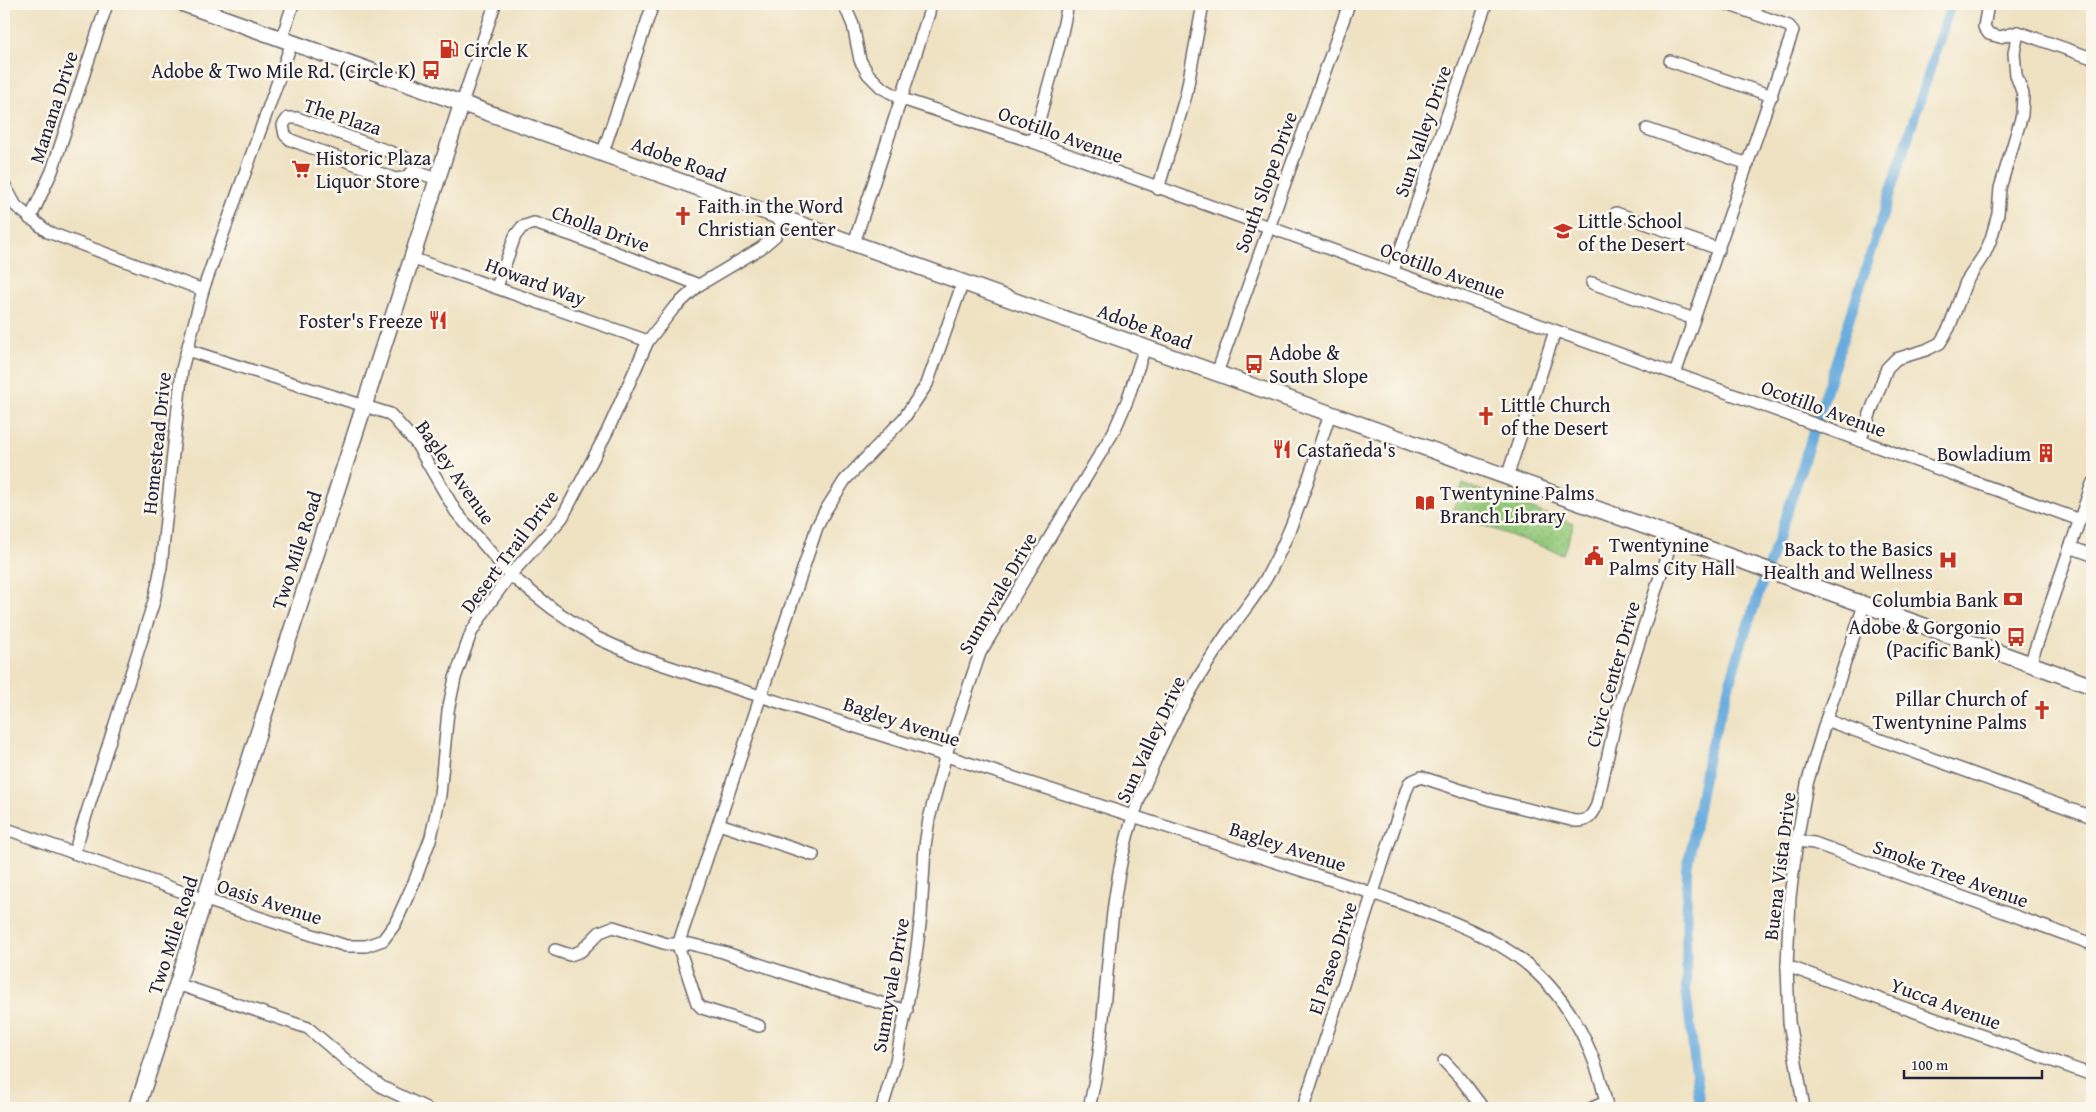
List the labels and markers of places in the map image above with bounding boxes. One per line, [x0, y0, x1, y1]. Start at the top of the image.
place label: Circle K [464, 35, 528, 64]
fuel station icon: Circle K [438, 38, 460, 60]
place label: Adobe & Two Mile Rd. (Circle K) [151, 56, 416, 85]
bus stop icon: Adobe & Two Mile Rd. (Circle K) [420, 59, 442, 81]
place label: Historic Plaza Liquor Store [316, 143, 432, 195]
supermarket icon: Historic Plaza Liquor Store [290, 158, 312, 180]
place label: Faith in the Word Christian Center [698, 191, 844, 243]
church icon: Faith in the Word Christian Center [672, 205, 694, 227]
place label: Little School of the Desert [1578, 206, 1685, 258]
school or university icon: Little School of the Desert [1552, 220, 1574, 242]
place label: Foster's Freeze [299, 306, 423, 335]
restaurant icon: Foster's Freeze [427, 309, 449, 331]
place label: Adobe & South Slope [1269, 338, 1368, 390]
bus stop icon: Adobe & South Slope [1243, 353, 1265, 375]
place label: Little Church of the Desert [1501, 390, 1611, 442]
church icon: Little Church of the Desert [1475, 405, 1497, 427]
place label: Castañeda's [1297, 435, 1396, 464]
restaurant icon: Castañeda's [1271, 438, 1293, 460]
place label: Bowladium [1937, 439, 2032, 468]
building icon: Bowladium [2035, 442, 2057, 464]
place label: Twentynine Palms Branch Library [1440, 478, 1595, 530]
library icon: Twentynine Palms Branch Library [1414, 492, 1436, 514]
place label: Twentynine Palms City Hall [1609, 530, 1736, 582]
place label: Back to the Basics Health and Wellness [1763, 534, 1933, 586]
public building icon: Twentynine Palms City Hall [1583, 545, 1605, 567]
hospital icon: Back to the Basics Health and Wellness [1937, 549, 1959, 571]
place label: Columbia Bank [1872, 585, 1999, 614]
bank icon: Columbia Bank [2002, 588, 2024, 610]
place label: Adobe & Gorgonio (Pacific Bank) [1848, 612, 2001, 664]
bus stop icon: Adobe & Gorgonio (Pacific Bank) [2005, 626, 2027, 648]
place label: Pillar Church of Twentynine Palms [1872, 684, 2030, 736]
church icon: Pillar Church of Twentynine Palms [2031, 699, 2053, 721]

